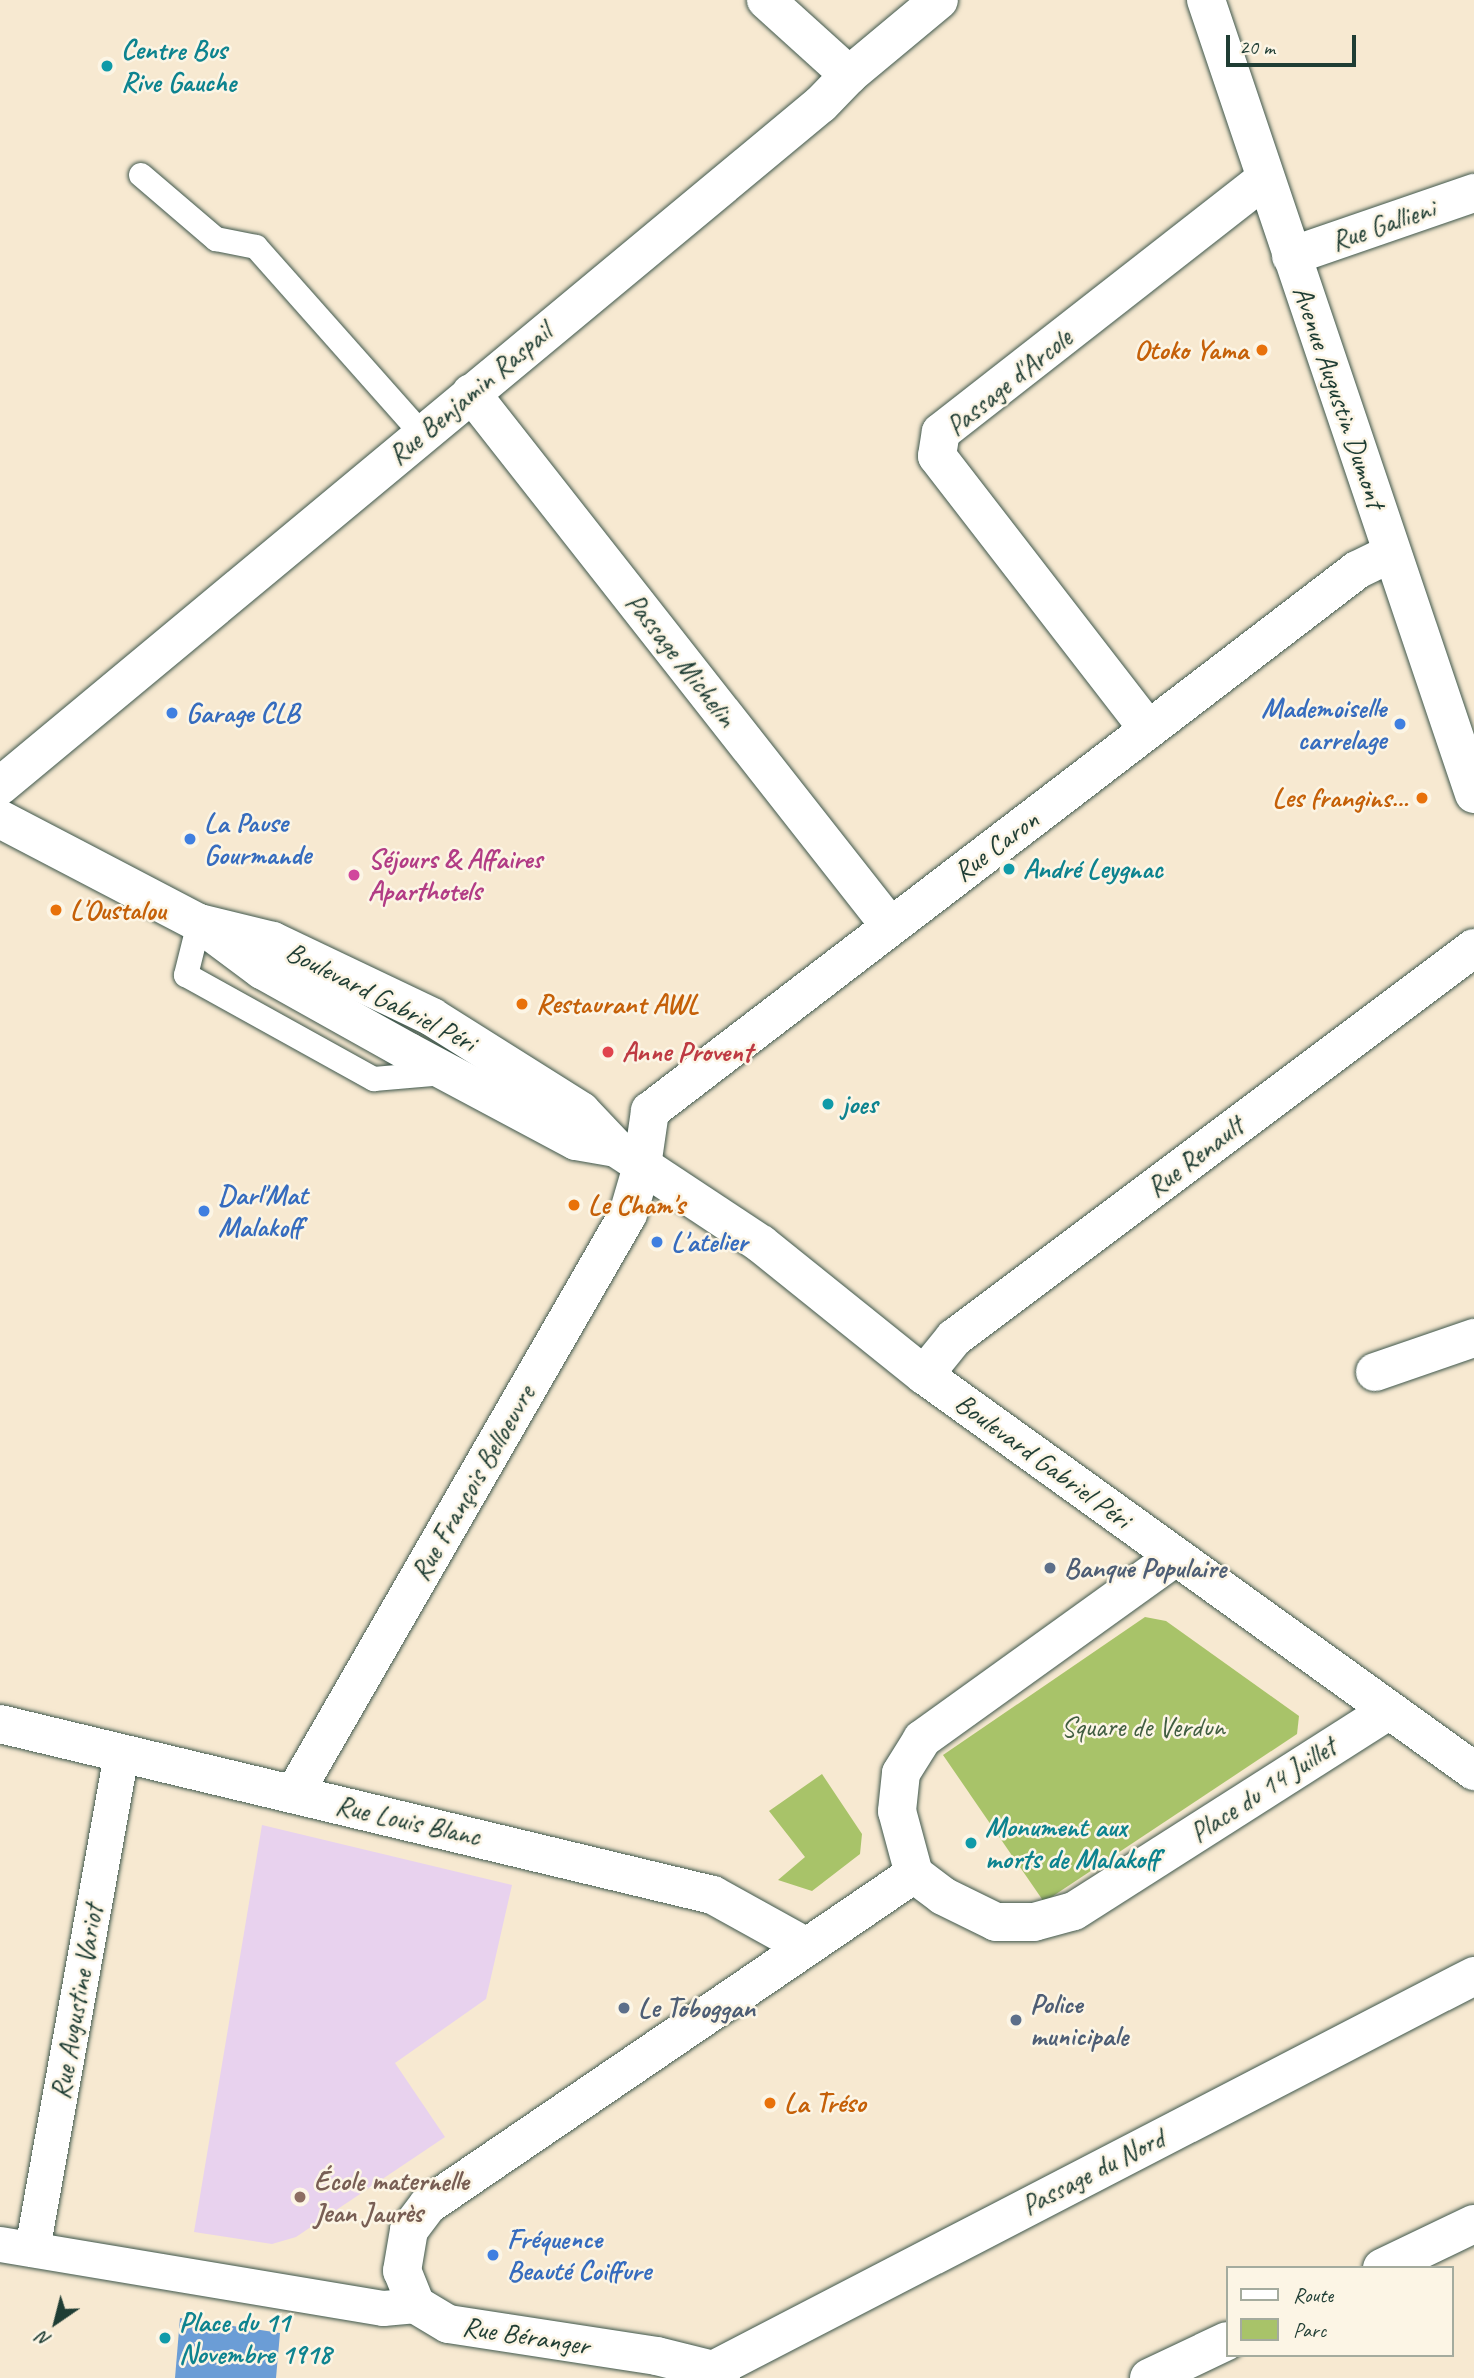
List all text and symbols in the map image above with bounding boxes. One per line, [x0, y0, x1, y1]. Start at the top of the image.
scale bar [1229, 21, 1358, 65]
place label: Centre Bus Rive Gauche [121, 33, 237, 99]
text: 20 m [1239, 34, 1275, 60]
marker: Centre Bus Rive Gauche [99, 58, 115, 74]
street label: Rue Gallieni [1327, 192, 1439, 258]
street label: Avenue Augustin Dumont [1285, 281, 1393, 513]
street label: Rue Benjamin Raspail [382, 316, 558, 472]
street label: Passage d'Arcole [939, 321, 1079, 443]
place label: Otoko Yama [1134, 333, 1248, 367]
marker: Otoko Yama [1254, 342, 1270, 358]
street label: Passage Michelin [618, 587, 744, 733]
place label: Mademoiselle carrelage [1261, 691, 1386, 757]
place label: Garage CLB [186, 696, 299, 730]
marker: Garage CLB [164, 705, 180, 721]
marker: Mademoiselle carrelage [1392, 716, 1408, 732]
place label: Les frangins... [1271, 781, 1408, 815]
marker: Les frangins... [1414, 790, 1430, 806]
street label: Rue Caron [947, 803, 1045, 889]
place label: La Pause Gourmande [204, 806, 311, 872]
marker: La Pause Gourmande [182, 831, 198, 847]
place label: Séjours & Affaires Aparthotels [368, 842, 542, 908]
place label: André Leygnac [1023, 852, 1163, 886]
marker: André Leygnac [1001, 861, 1017, 877]
marker: Séjours & Affaires Aparthotels [346, 867, 362, 883]
place label: L'Oustalou [70, 893, 166, 927]
marker: L'Oustalou [48, 902, 64, 918]
street label: Boulevard Gabriel Péri [280, 934, 482, 1060]
place label: Restaurant AWL [536, 987, 699, 1021]
marker: Restaurant AWL [514, 996, 530, 1012]
place label: Anne Provent [622, 1035, 752, 1069]
marker: Anne Provent [600, 1044, 616, 1060]
place label: joes [842, 1087, 877, 1121]
marker: joes [820, 1096, 836, 1112]
street label: Rue Renault [1140, 1110, 1250, 1204]
place label: Darl'Mat Malakoff [218, 1178, 307, 1244]
place label: Le Cham's [588, 1188, 685, 1222]
marker: Le Cham's [566, 1197, 582, 1213]
marker: Darl'Mat Malakoff [196, 1203, 212, 1219]
place label: L'atelier [671, 1225, 747, 1259]
marker: L'atelier [649, 1234, 665, 1250]
street label: Rue François Belloeuvre [403, 1379, 543, 1587]
street label: Boulevard Gabriel Péri [948, 1386, 1138, 1536]
place label: Banque Populaire [1064, 1551, 1226, 1585]
marker: Banque Populaire [1042, 1560, 1058, 1576]
park label: Square de Verdun [1061, 1710, 1225, 1744]
street label: Place du 14 Juillet [1184, 1730, 1342, 1850]
street label: Rue Louis Blanc [332, 1788, 484, 1854]
place label: Monument aux morts de Malakoff [985, 1810, 1159, 1876]
marker: Monument aux morts de Malakoff [963, 1835, 979, 1851]
street label: Rue Augustine Variot [43, 1902, 111, 2102]
place label: Police municipale [1030, 1987, 1128, 2053]
place label: Le Toboggan [638, 1991, 754, 2025]
marker: Le Toboggan [616, 2000, 632, 2016]
marker: Police municipale [1008, 2012, 1024, 2028]
place label: La Tréso [784, 2086, 865, 2120]
marker: La Tréso [762, 2095, 778, 2111]
street label: Passage du Nord [1016, 2122, 1170, 2222]
place label: École maternelle Jean Jaurès [314, 2164, 469, 2230]
marker: École maternelle Jean Jaurès [292, 2189, 308, 2205]
place label: Fréquence Beauté Coiffure [507, 2222, 651, 2288]
marker: Fréquence Beauté Coiffure [485, 2247, 501, 2263]
legend [1226, 2266, 1453, 2357]
text: Route [1293, 2282, 1333, 2308]
north arrow [21, 2287, 91, 2357]
place label: Place du 11 Novembre 1918 [179, 2305, 331, 2371]
street label: Rue Béranger [460, 2309, 592, 2363]
text: Parc [1293, 2317, 1326, 2343]
text: N [32, 2326, 56, 2352]
marker: Place du 11 Novembre 1918 [157, 2330, 173, 2346]

